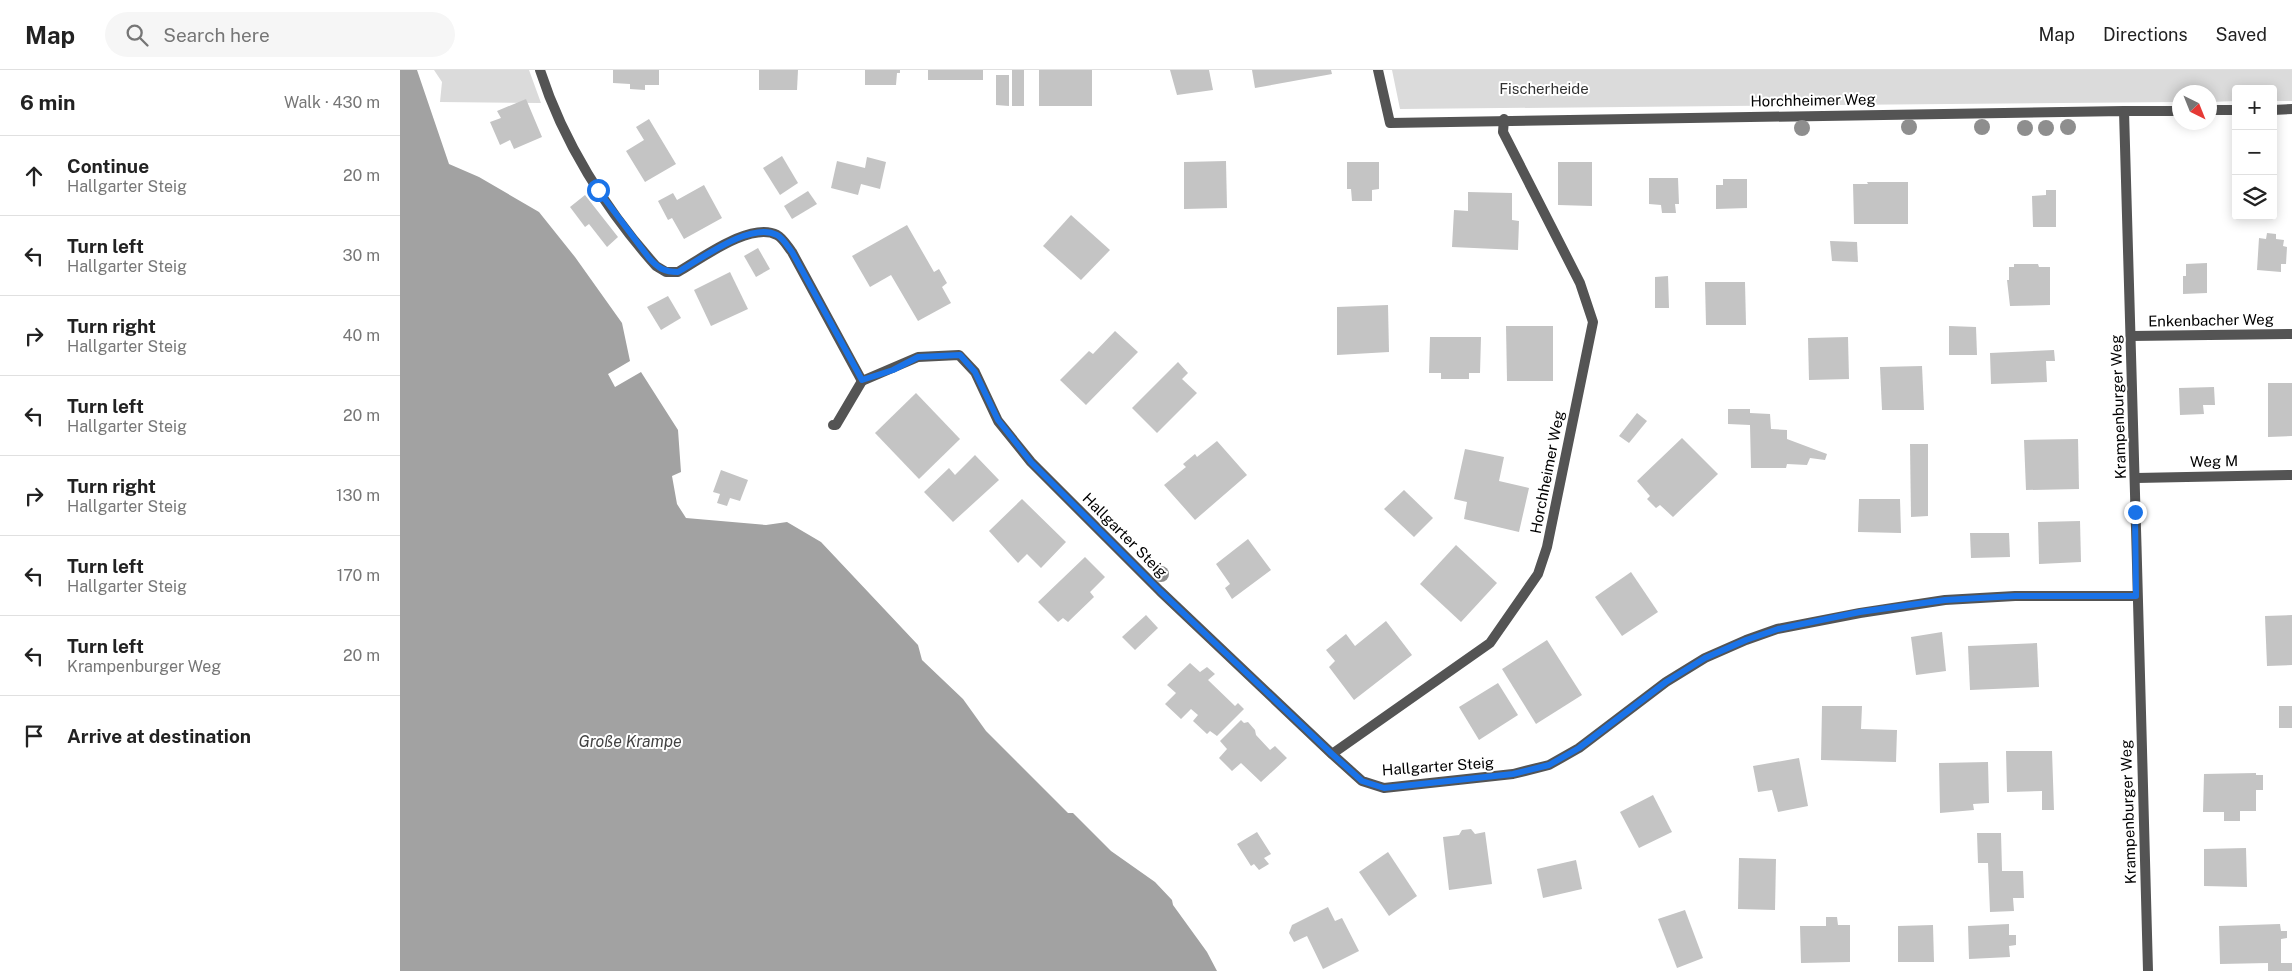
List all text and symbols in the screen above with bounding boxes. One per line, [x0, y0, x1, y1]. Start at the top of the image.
search box [105, 12, 455, 57]
text: Map [25, 21, 75, 49]
icon: search [123, 21, 151, 49]
text: Search here [163, 24, 270, 46]
text: Map [2038, 24, 2075, 45]
text: Directions [2103, 24, 2188, 45]
text: Saved [2216, 24, 2267, 45]
park label: Fischerheide [1499, 80, 1589, 97]
north arrow [2172, 85, 2217, 130]
map controls [2232, 85, 2277, 220]
button: + [2232, 85, 2277, 130]
text: 6 min [20, 90, 76, 115]
street label: Horchheimer Weg [1750, 90, 1876, 110]
text: Walk · 430 m [284, 93, 380, 112]
button: − [2232, 130, 2277, 175]
text: Continue [67, 155, 149, 177]
icon: ahead [20, 162, 48, 190]
text: 20 m [343, 166, 380, 185]
button: layers [2232, 175, 2277, 220]
text: Hallgarter Steig [67, 177, 187, 196]
route start [587, 179, 610, 202]
text: Turn left [67, 235, 144, 257]
icon: left [20, 242, 48, 270]
text: 30 m [343, 246, 380, 265]
text: Hallgarter Steig [67, 257, 187, 276]
street label: Enkenbacher Weg [2148, 310, 2274, 330]
text: Turn right [67, 315, 156, 337]
icon: right [20, 322, 48, 350]
text: 40 m [342, 326, 380, 345]
street label: Krampenburger Weg [2107, 334, 2129, 480]
text: Hallgarter Steig [67, 337, 187, 356]
text: Turn left [67, 395, 144, 417]
icon: left [20, 402, 48, 430]
text: 20 m [343, 406, 380, 425]
street label: Horchheimer Weg [1527, 409, 1567, 535]
text: Hallgarter Steig [67, 417, 187, 436]
street label: Weg M [2190, 452, 2238, 470]
text: Turn right [67, 475, 156, 497]
icon: right [20, 482, 48, 510]
text: 130 m [336, 486, 380, 505]
street label: Hallgarter Steig [1079, 489, 1171, 581]
text: Hallgarter Steig [67, 497, 187, 516]
route end [2124, 501, 2147, 524]
text: Turn left [67, 555, 144, 577]
icon: left [20, 562, 48, 590]
text: 170 m [337, 566, 380, 585]
text: Hallgarter Steig [67, 577, 187, 596]
text: Turn left [67, 635, 144, 657]
icon: left [20, 642, 48, 670]
text: 20 m [343, 646, 380, 665]
text: Krampenburger Weg [67, 657, 221, 676]
icon: arrive [20, 722, 48, 750]
text: Arrive at destination [67, 725, 251, 747]
water label: Große Krampe [578, 732, 682, 751]
street label: Krampenburger Weg [2117, 739, 2139, 885]
street label: Hallgarter Steig [1381, 754, 1495, 778]

